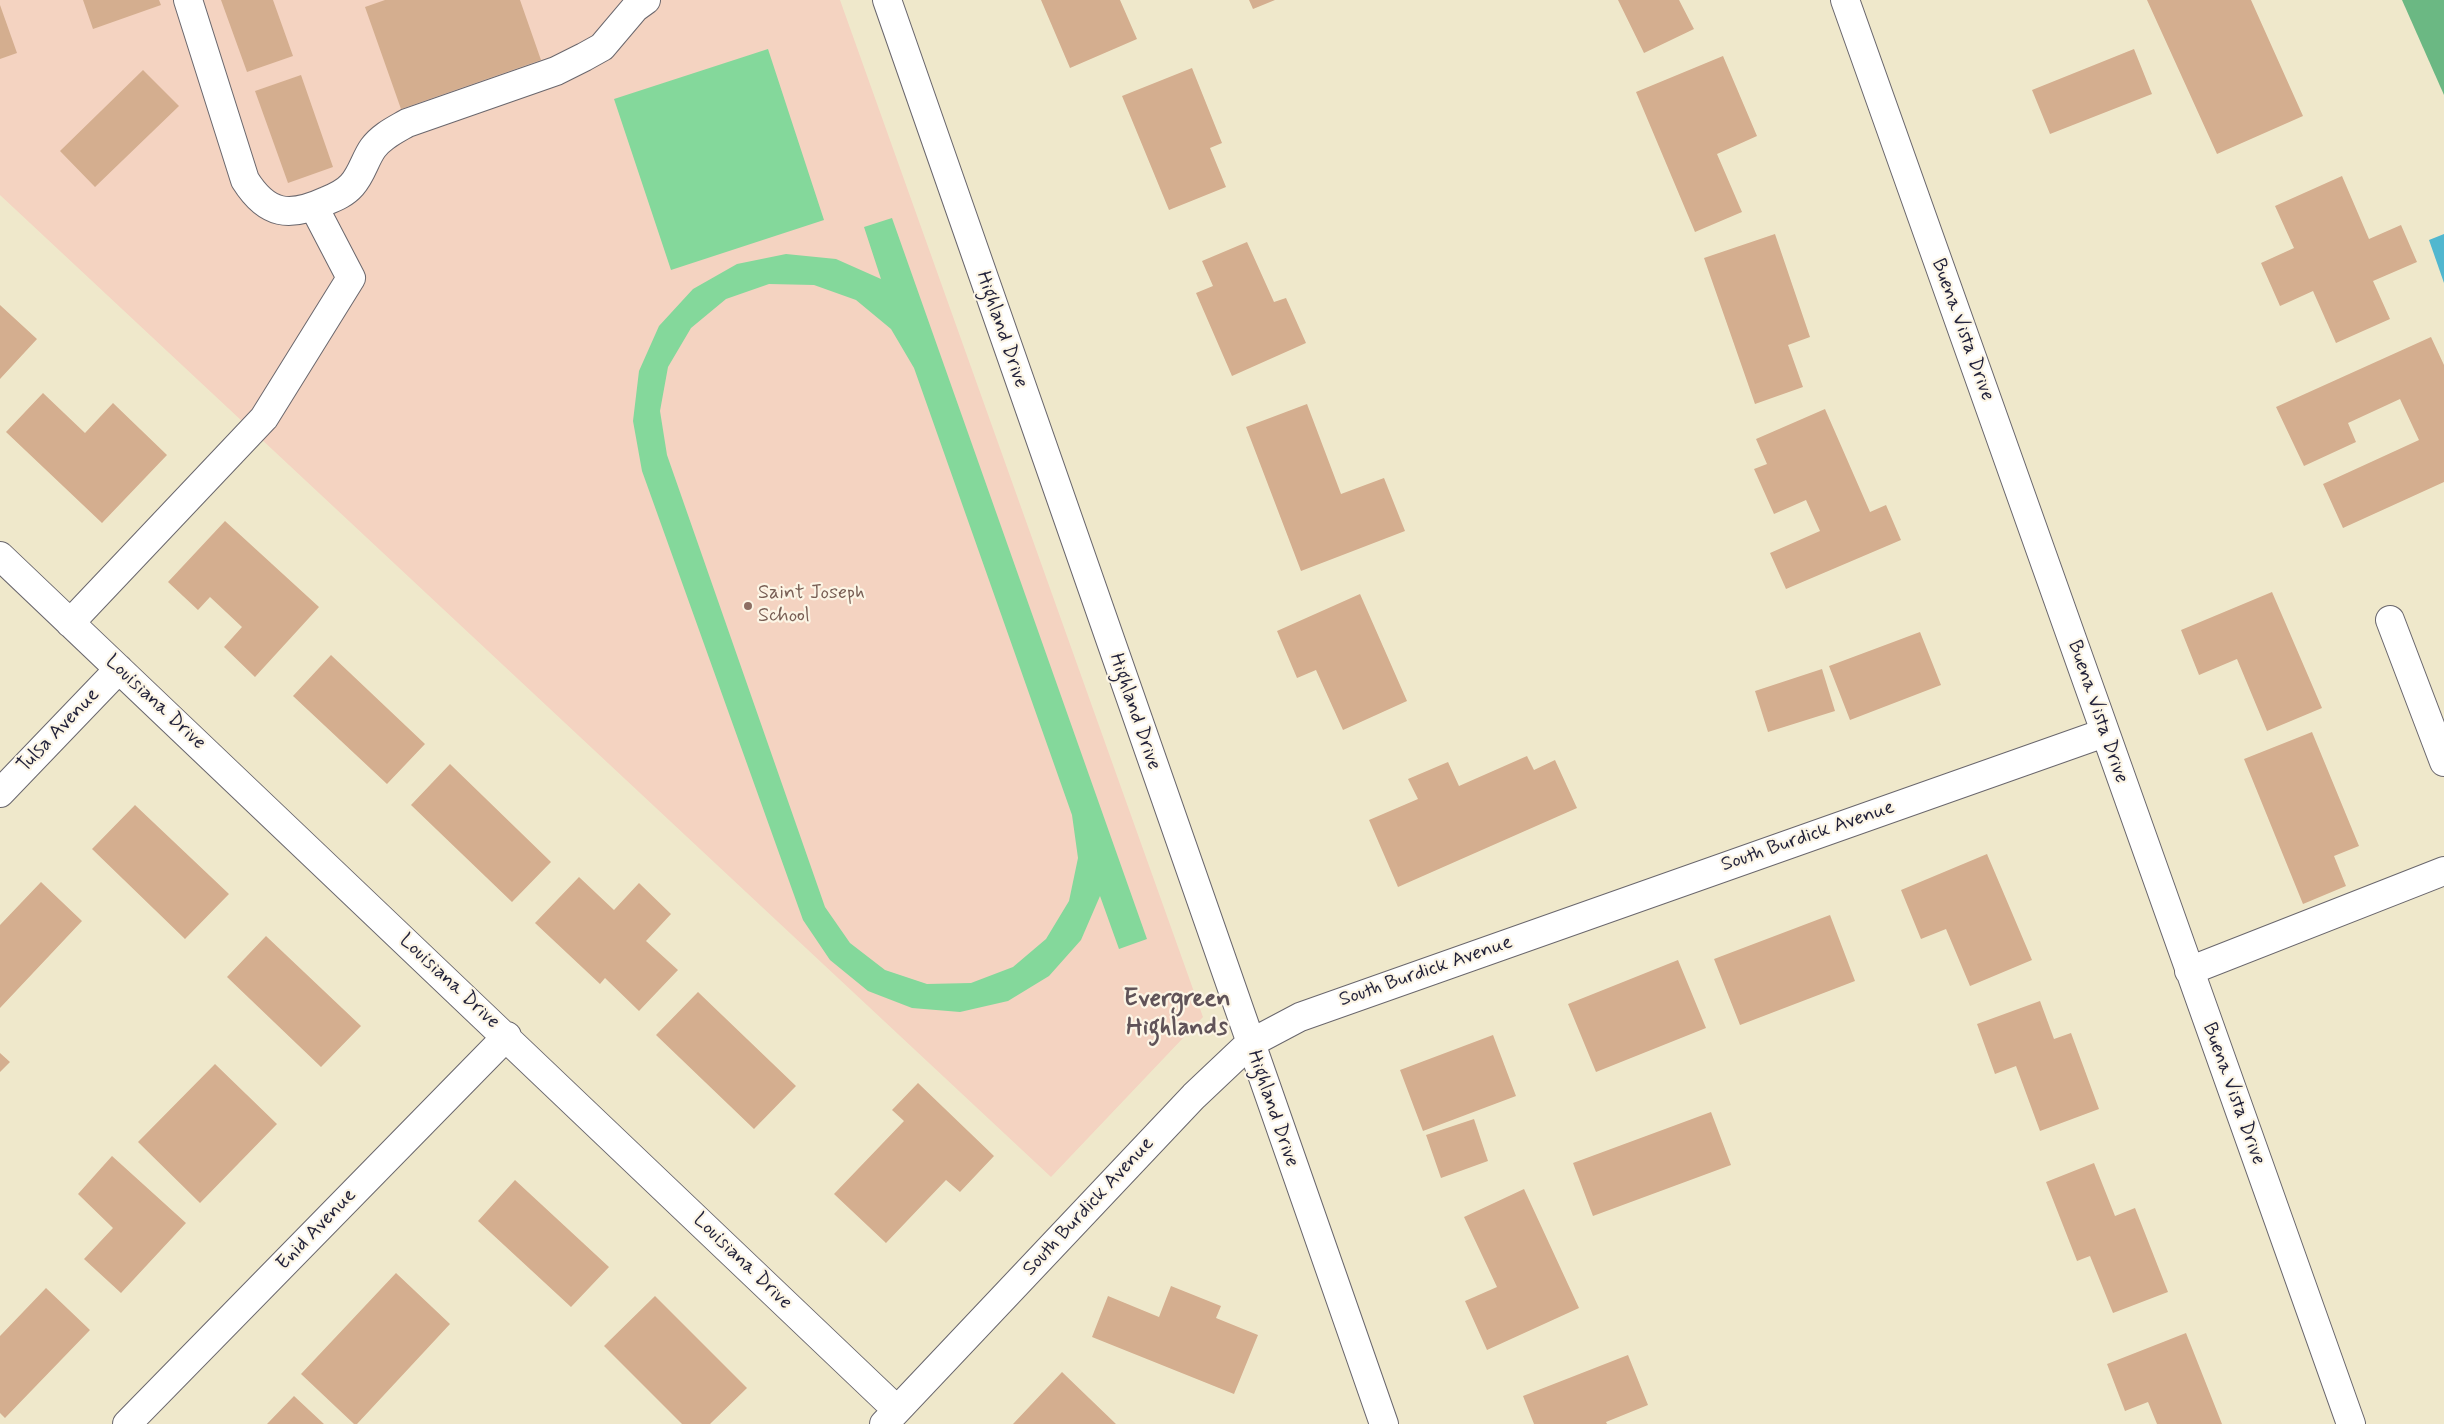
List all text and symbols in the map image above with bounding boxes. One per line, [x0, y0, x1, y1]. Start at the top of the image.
street label: Buena Vista Drive [1925, 256, 1999, 404]
street label: Highland Drive [970, 269, 1032, 391]
place label: Saint Joseph School [758, 582, 865, 629]
marker: Saint Joseph School [742, 600, 754, 612]
street label: Buena Vista Drive [2061, 637, 2133, 787]
street label: Louisiana Drive [100, 650, 210, 756]
street label: Highland Drive [1103, 651, 1165, 773]
street label: Tulsa Avenue [13, 684, 105, 778]
street label: South Burdick Avenue [1718, 796, 1898, 878]
street label: Louisiana Drive [394, 929, 504, 1035]
street label: South Burdick Avenue [1336, 931, 1516, 1013]
district label: Evergreen Highlands [1123, 985, 1231, 1044]
street label: Buena Vista Drive [2196, 1020, 2270, 1168]
street label: Highland Drive [1241, 1048, 1303, 1170]
street label: South Burdick Avenue [1018, 1132, 1160, 1282]
street label: Enid Avenue [272, 1184, 362, 1276]
street label: Louisiana Drive [687, 1209, 797, 1315]

